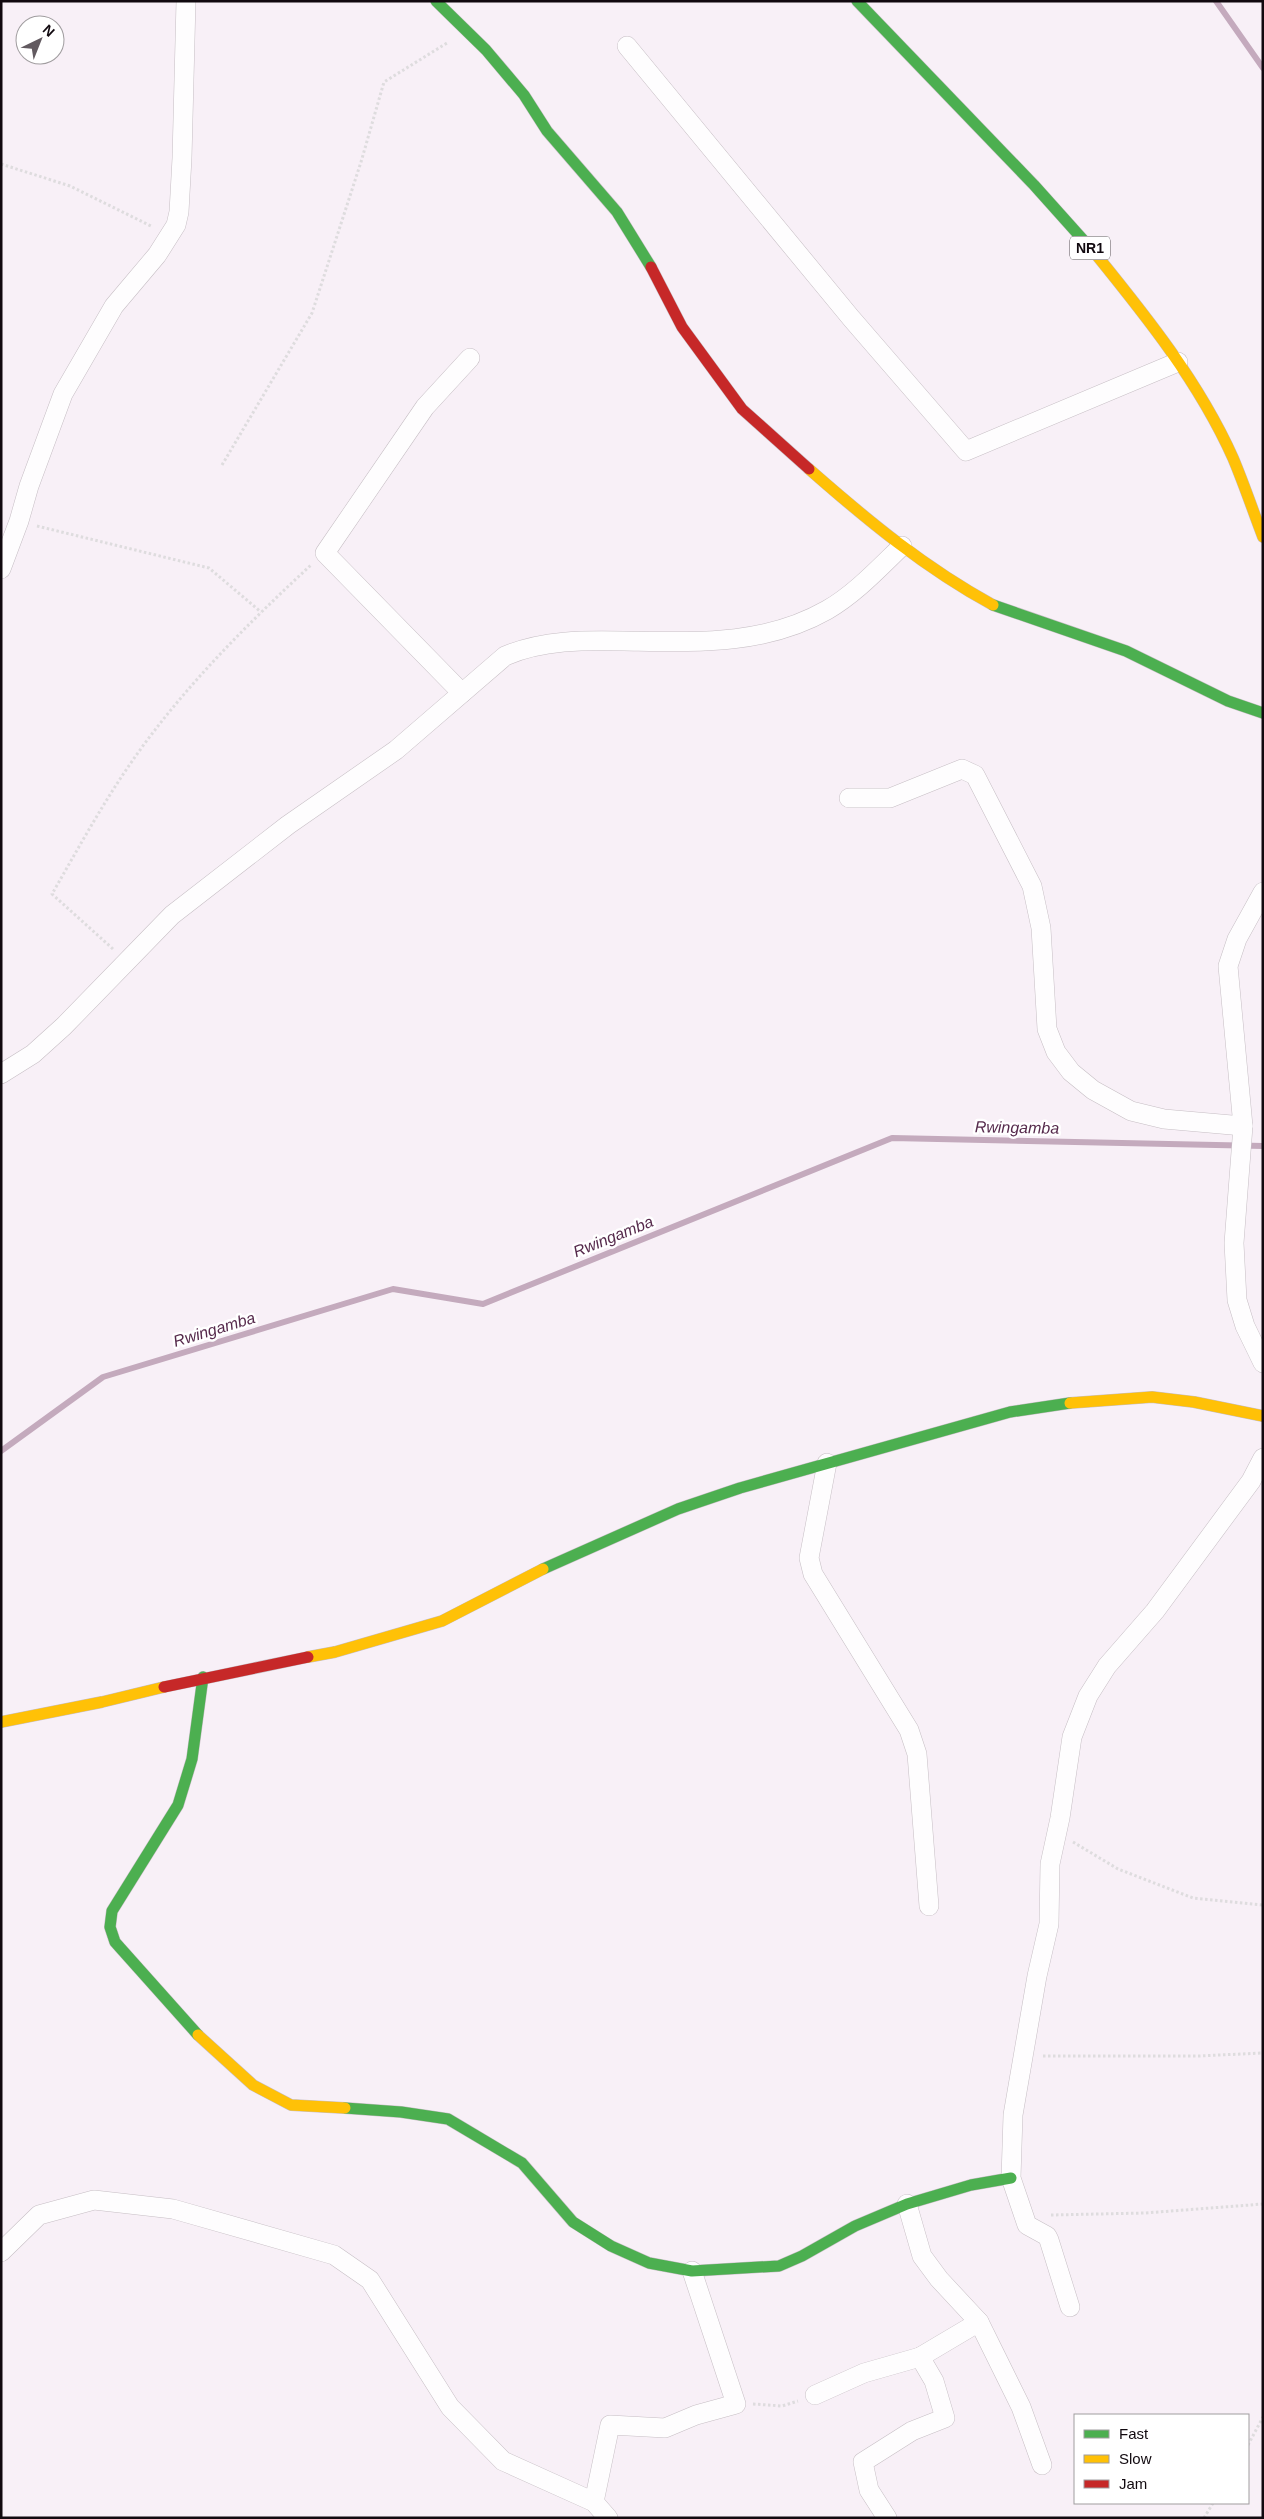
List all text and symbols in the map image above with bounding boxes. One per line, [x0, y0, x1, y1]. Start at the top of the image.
north arrow [15, 15, 65, 65]
text: N [40, 21, 58, 40]
road number: NR1 [1070, 237, 1110, 260]
water label: Rwingamba [975, 1118, 1059, 1137]
water label: Rwingamba [571, 1213, 656, 1260]
water label: Rwingamba [171, 1309, 257, 1350]
legend [1074, 2414, 1249, 2504]
text: Fast [1119, 2425, 1149, 2442]
text: Slow [1119, 2450, 1152, 2467]
text: Jam [1119, 2475, 1147, 2492]

